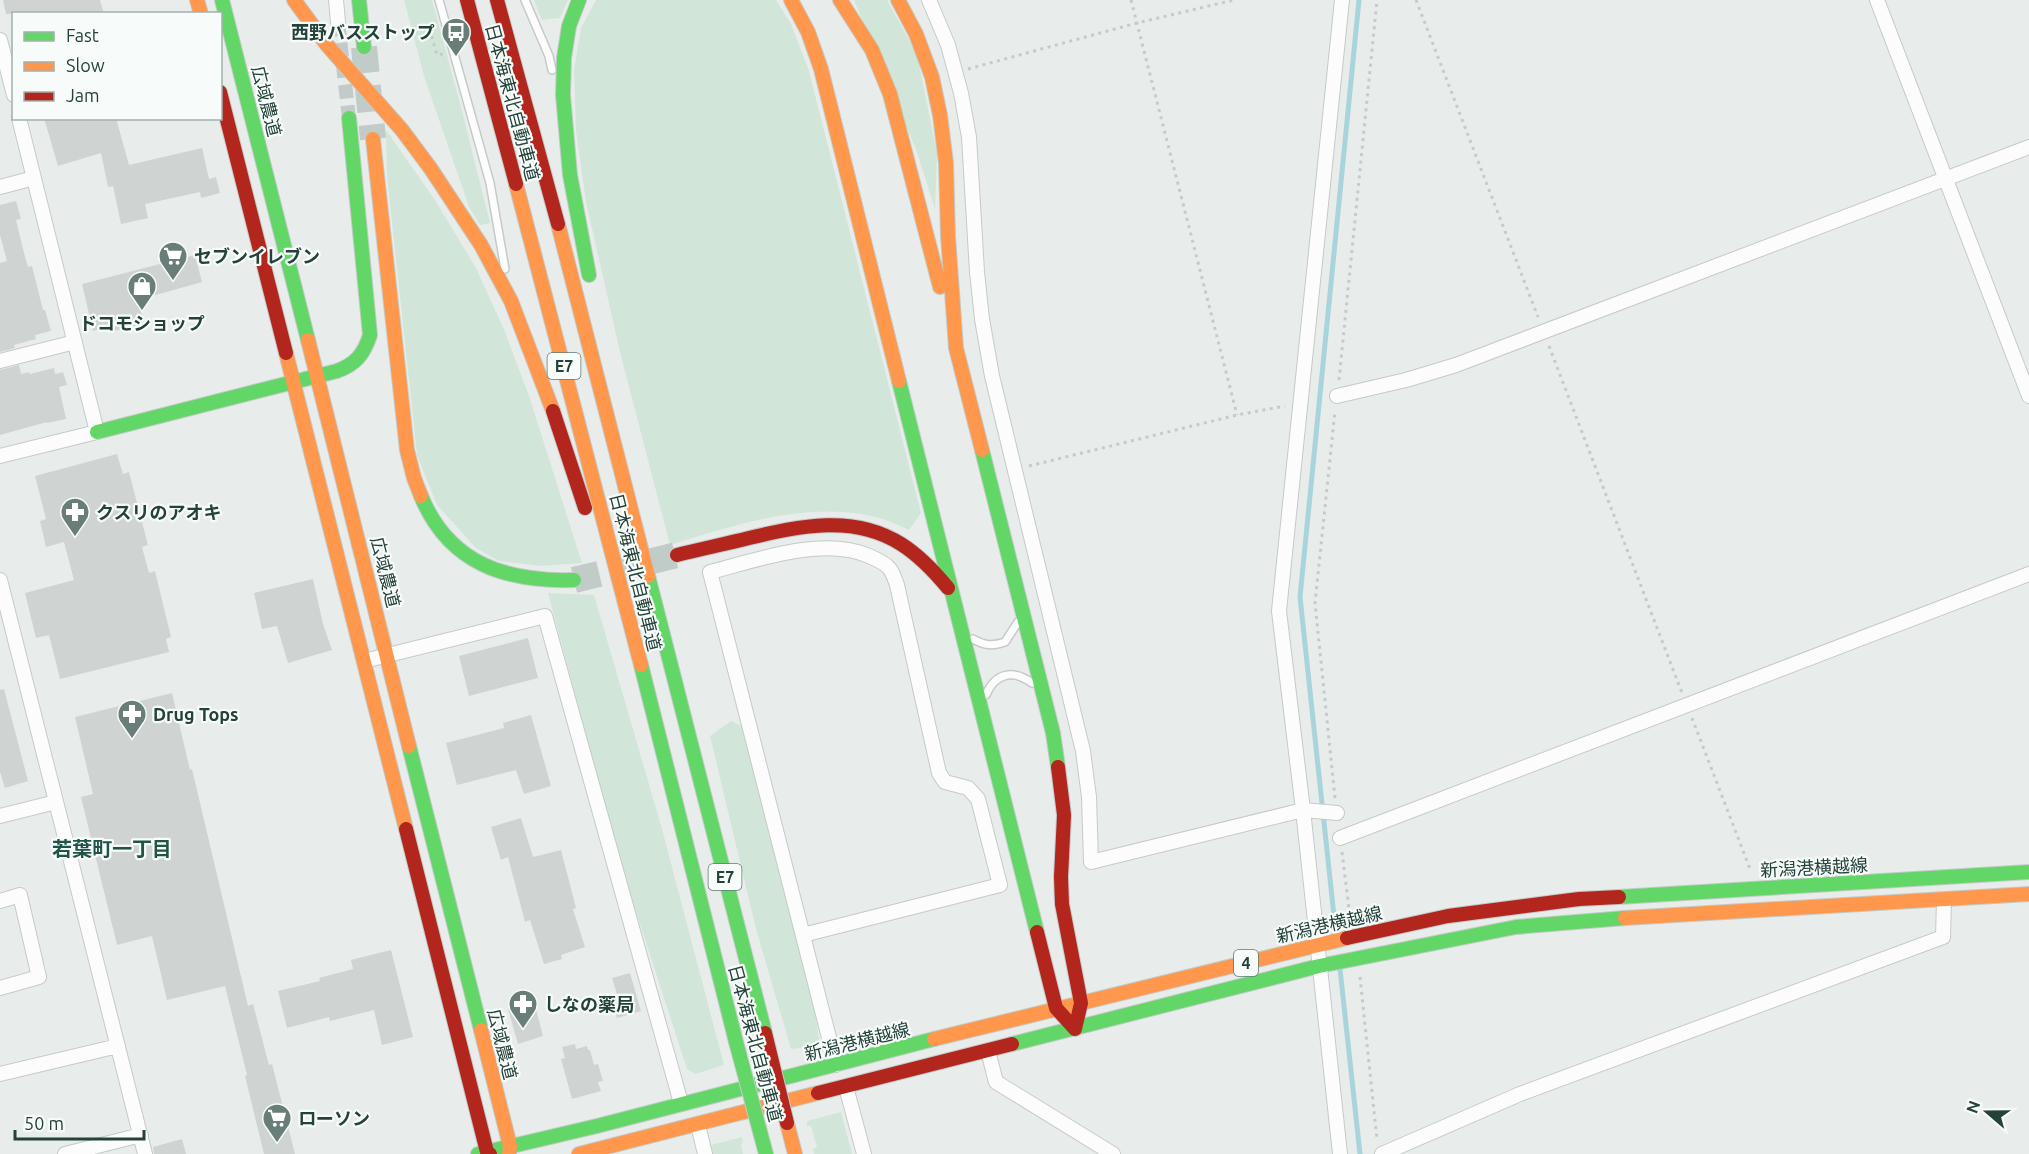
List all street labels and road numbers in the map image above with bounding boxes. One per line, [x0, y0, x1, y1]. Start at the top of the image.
street label: 日本海東北自動車道 [482, 21, 544, 183]
street label: 広域農道 [249, 64, 285, 138]
road number: E7 [548, 353, 580, 379]
street label: 日本海東北自動車道 [607, 491, 665, 653]
street label: 広域農道 [368, 535, 404, 609]
street label: 新潟港横越線 [1760, 854, 1868, 880]
road number: E7 [708, 864, 742, 890]
street label: 新潟港横越線 [1274, 902, 1384, 946]
road number: 4 [1234, 950, 1258, 976]
street label: 日本海東北自動車道 [725, 962, 787, 1124]
street label: 広域農道 [485, 1007, 521, 1081]
street label: 新潟港横越線 [802, 1018, 912, 1064]

